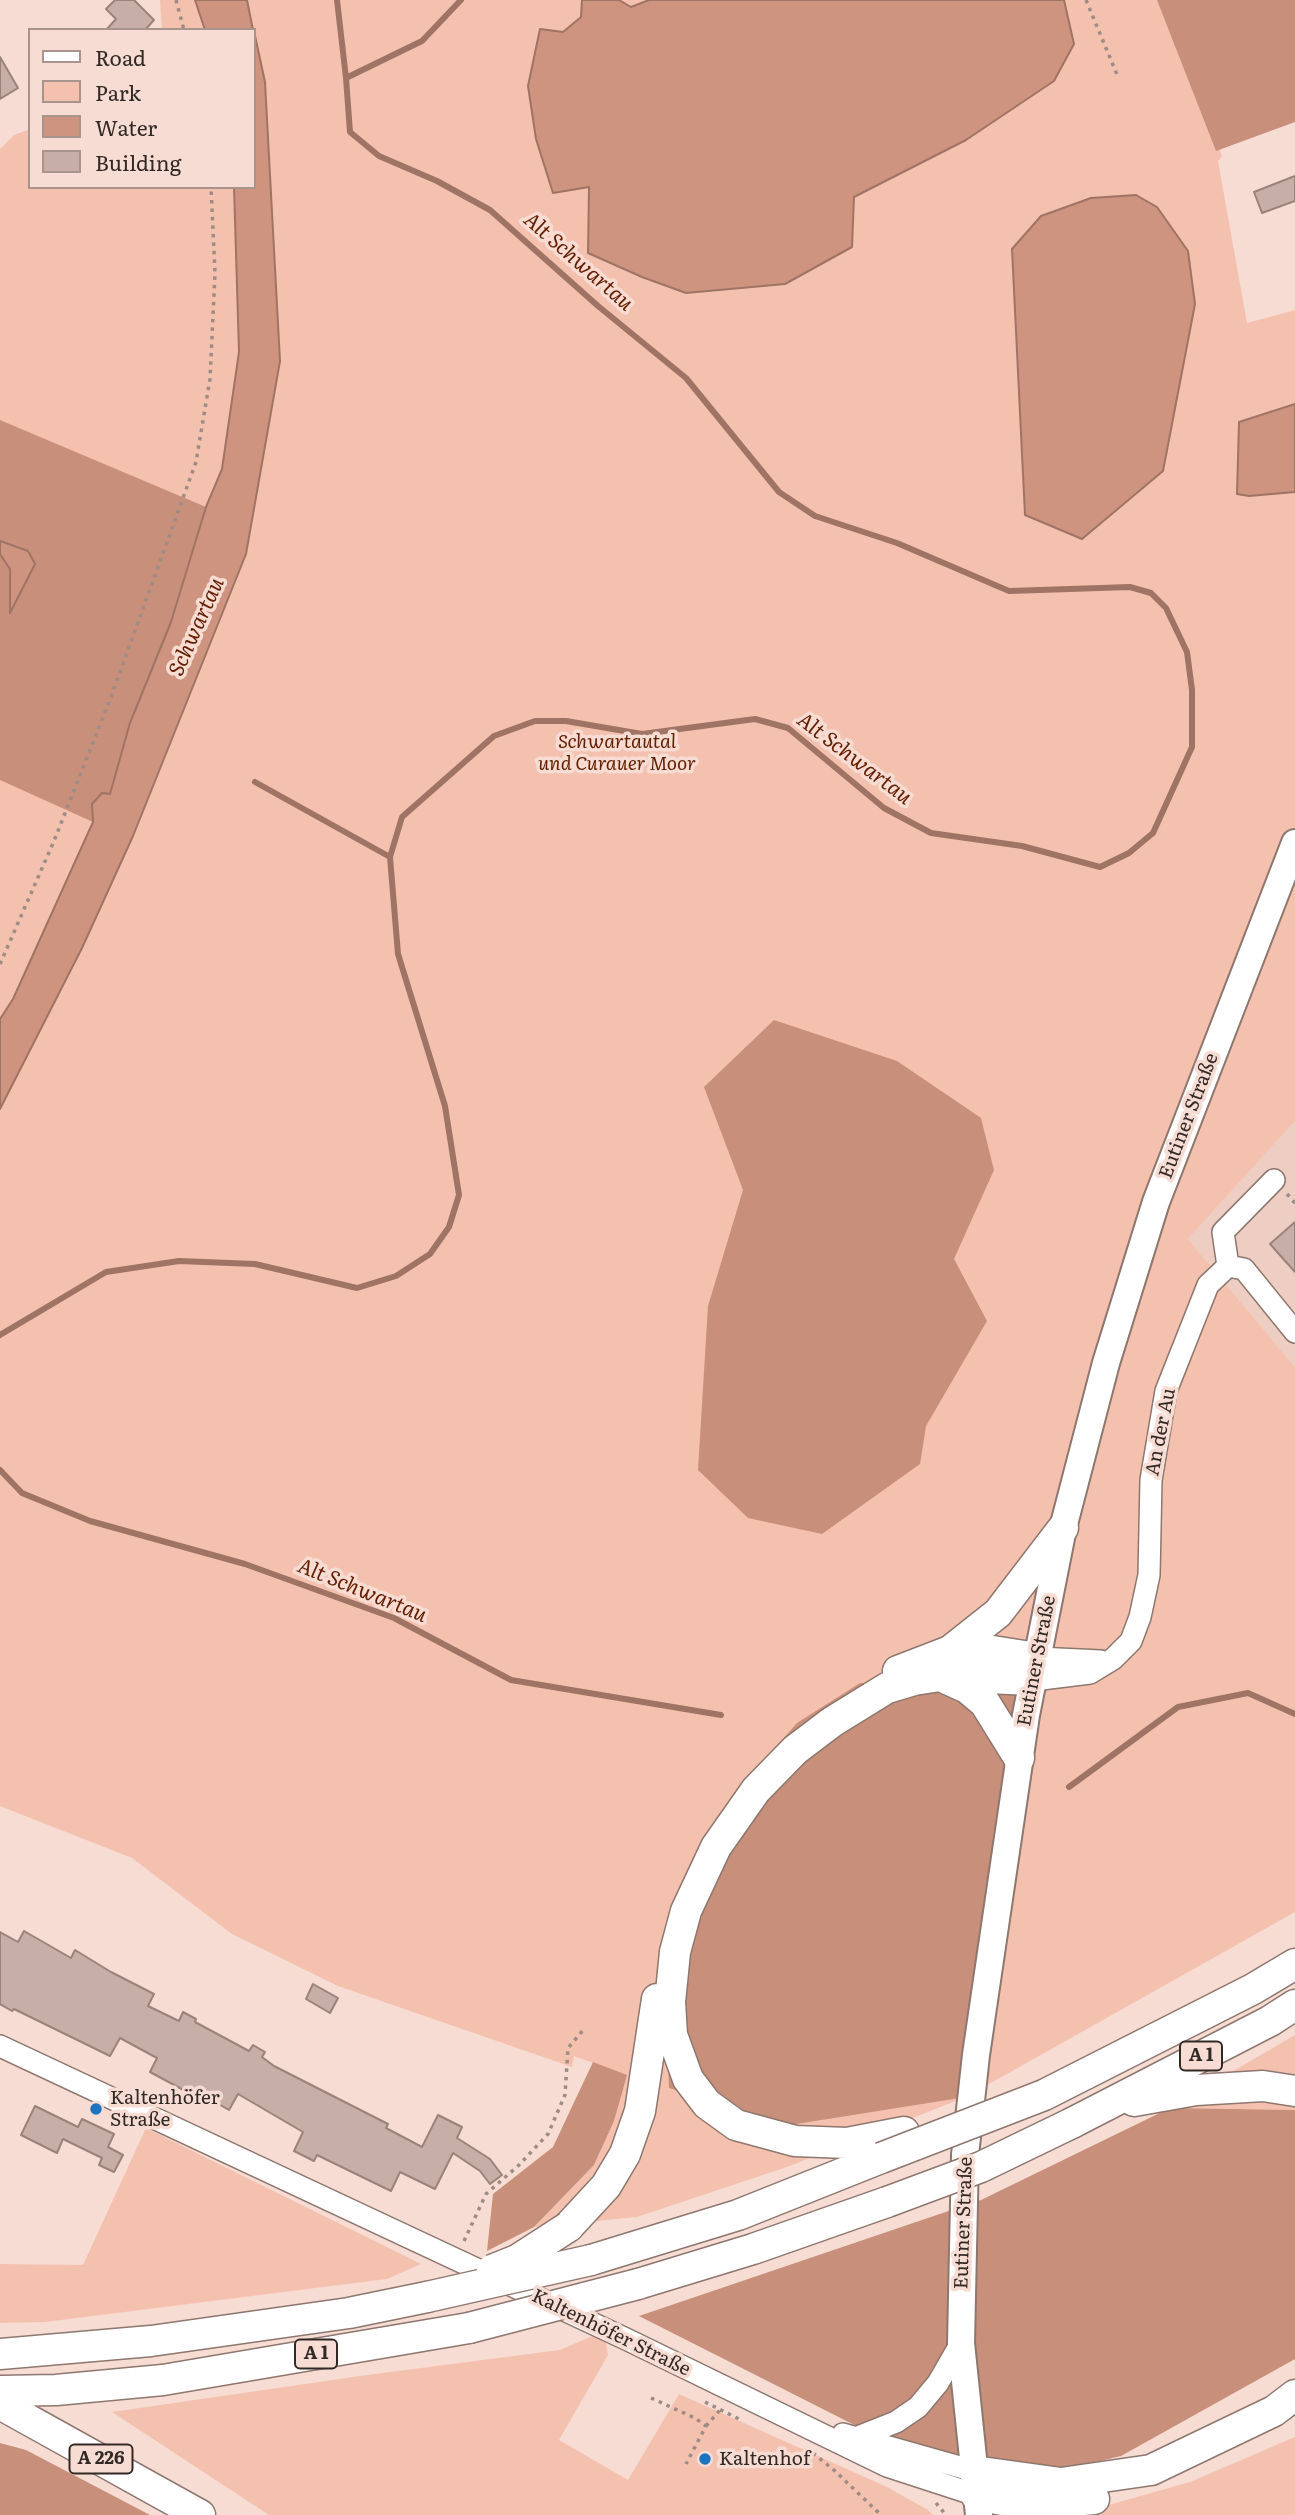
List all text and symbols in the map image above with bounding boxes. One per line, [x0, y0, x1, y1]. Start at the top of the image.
legend [28, 28, 256, 189]
text: Road [95, 41, 146, 72]
text: Park [95, 76, 141, 107]
text: Water [95, 111, 157, 142]
text: Building [95, 146, 181, 177]
water label: Alt Schwartau [518, 207, 638, 317]
water label: Schwartau [164, 574, 230, 680]
water label: Alt Schwartau [792, 708, 916, 810]
park label: Schwartautal und Curauer Moor [538, 731, 696, 775]
street label: Eutiner Straße [1155, 1050, 1223, 1182]
street label: An der Au [1141, 1386, 1181, 1478]
water label: Alt Schwartau [294, 1554, 430, 1628]
street label: Eutiner Straße [1013, 1594, 1061, 1728]
road number: A 1 [1180, 2042, 1222, 2070]
place label: Kaltenhöfer Straße [110, 2087, 220, 2131]
marker: Kaltenhöfer Straße [88, 2101, 104, 2117]
street label: Eutiner Straße [950, 2156, 978, 2290]
street label: Kaltenhöfer Straße [528, 2285, 694, 2381]
road number: A 1 [295, 2340, 337, 2368]
road number: A 226 [70, 2444, 132, 2474]
place label: Kaltenhof [719, 2448, 810, 2470]
marker: Kaltenhof [697, 2451, 713, 2467]

